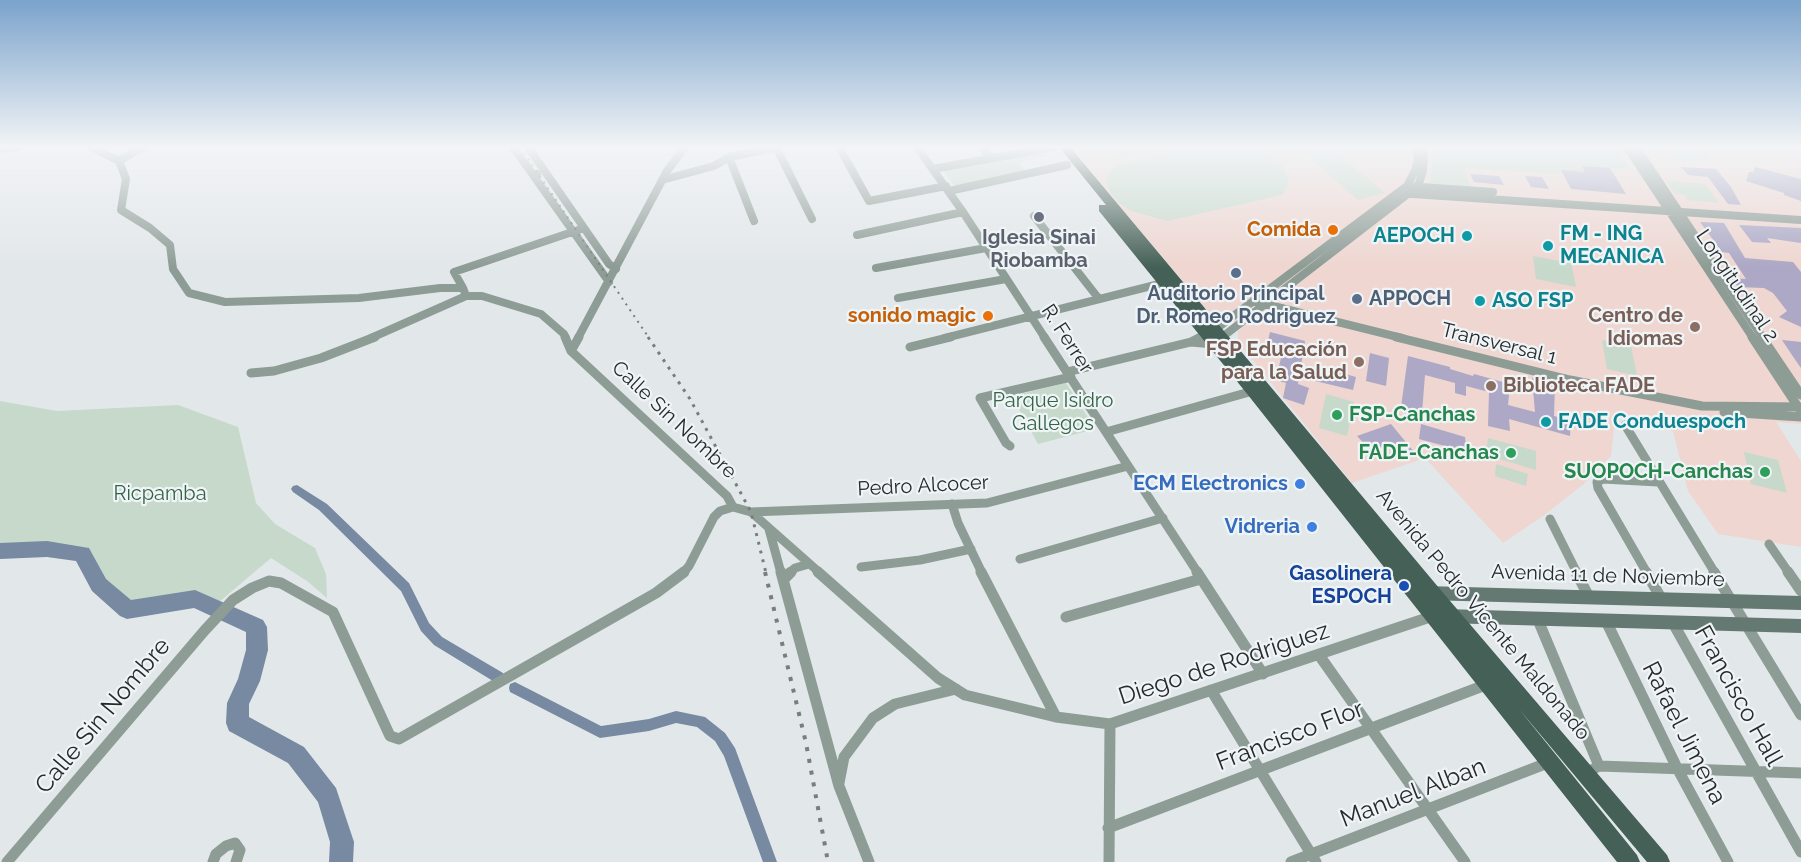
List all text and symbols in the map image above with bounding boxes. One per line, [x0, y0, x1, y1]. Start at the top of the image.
marker: Iglesia Sinai Riobamba [1032, 210, 1046, 224]
place label: Comida [1247, 218, 1321, 242]
place label: FM - ING MECANICA [1560, 222, 1664, 269]
marker: Comida [1326, 223, 1340, 237]
place label: AEPOCH [1373, 224, 1455, 248]
street label: Longitudinal 2 [1691, 225, 1783, 347]
place label: Iglesia Sinai Riobamba [982, 226, 1096, 273]
marker: AEPOCH [1460, 229, 1474, 243]
marker: FM - ING MECANICA [1541, 239, 1555, 253]
marker: Auditorio Principal Dr. Romeo Rodriguez [1229, 266, 1243, 280]
place label: Auditorio Principal Dr. Romeo Rodriguez [1136, 282, 1336, 329]
place label: APPOCH [1369, 287, 1451, 311]
place label: ASO FSP [1492, 289, 1573, 313]
marker: APPOCH [1350, 292, 1364, 306]
marker: ASO FSP [1473, 294, 1487, 308]
street label: R. Ferrer [1036, 300, 1098, 378]
place label: sonido magic [848, 304, 976, 328]
place label: Centro de Idiomas [1588, 304, 1683, 351]
marker: sonido magic [981, 309, 995, 323]
street label: Transversal 1 [1439, 318, 1559, 370]
marker: Centro de Idiomas [1688, 320, 1702, 334]
place label: FSP Educación para la Salud [1206, 338, 1347, 385]
marker: FSP Educación para la Salud [1352, 355, 1366, 369]
street label: Calle Sin Nombre [607, 356, 741, 484]
place label: Biblioteca FADE [1503, 374, 1655, 398]
marker: Biblioteca FADE [1484, 379, 1498, 393]
park label: Parque Isidro Gallegos [993, 389, 1113, 436]
place label: FSP-Canchas [1349, 403, 1475, 427]
marker: FSP-Canchas [1330, 408, 1344, 422]
place label: FADE Conduespoch [1558, 410, 1746, 434]
marker: FADE Conduespoch [1539, 415, 1553, 429]
place label: FADE-Canchas [1358, 441, 1499, 465]
marker: FADE-Canchas [1504, 446, 1518, 460]
place label: SUOPOCH-Canchas [1564, 460, 1753, 484]
marker: SUOPOCH-Canchas [1758, 465, 1772, 479]
street label: Pedro Alcocer [857, 471, 989, 501]
place label: ECM Electronics [1133, 472, 1288, 496]
marker: ECM Electronics [1293, 477, 1307, 491]
park label: Ricpamba [113, 482, 207, 506]
street label: Avenida Pedro Vicente Maldonado [1371, 485, 1595, 745]
place label: Vidreria [1225, 515, 1300, 539]
marker: Vidreria [1305, 520, 1319, 534]
street label: Avenida 11 de Noviembre [1491, 560, 1725, 592]
place label: Gasolinera ESPOCH [1289, 562, 1392, 609]
marker: Gasolinera ESPOCH [1397, 579, 1411, 593]
street label: Diego de Rodriguez [1115, 616, 1333, 712]
street label: Francisco Hall [1688, 621, 1788, 771]
street label: Calle Sin Nombre [30, 632, 176, 800]
street label: Rafael Jimena [1636, 657, 1732, 809]
street label: Francisco Flor [1212, 695, 1368, 777]
street label: Manuel Alban [1336, 752, 1490, 834]

